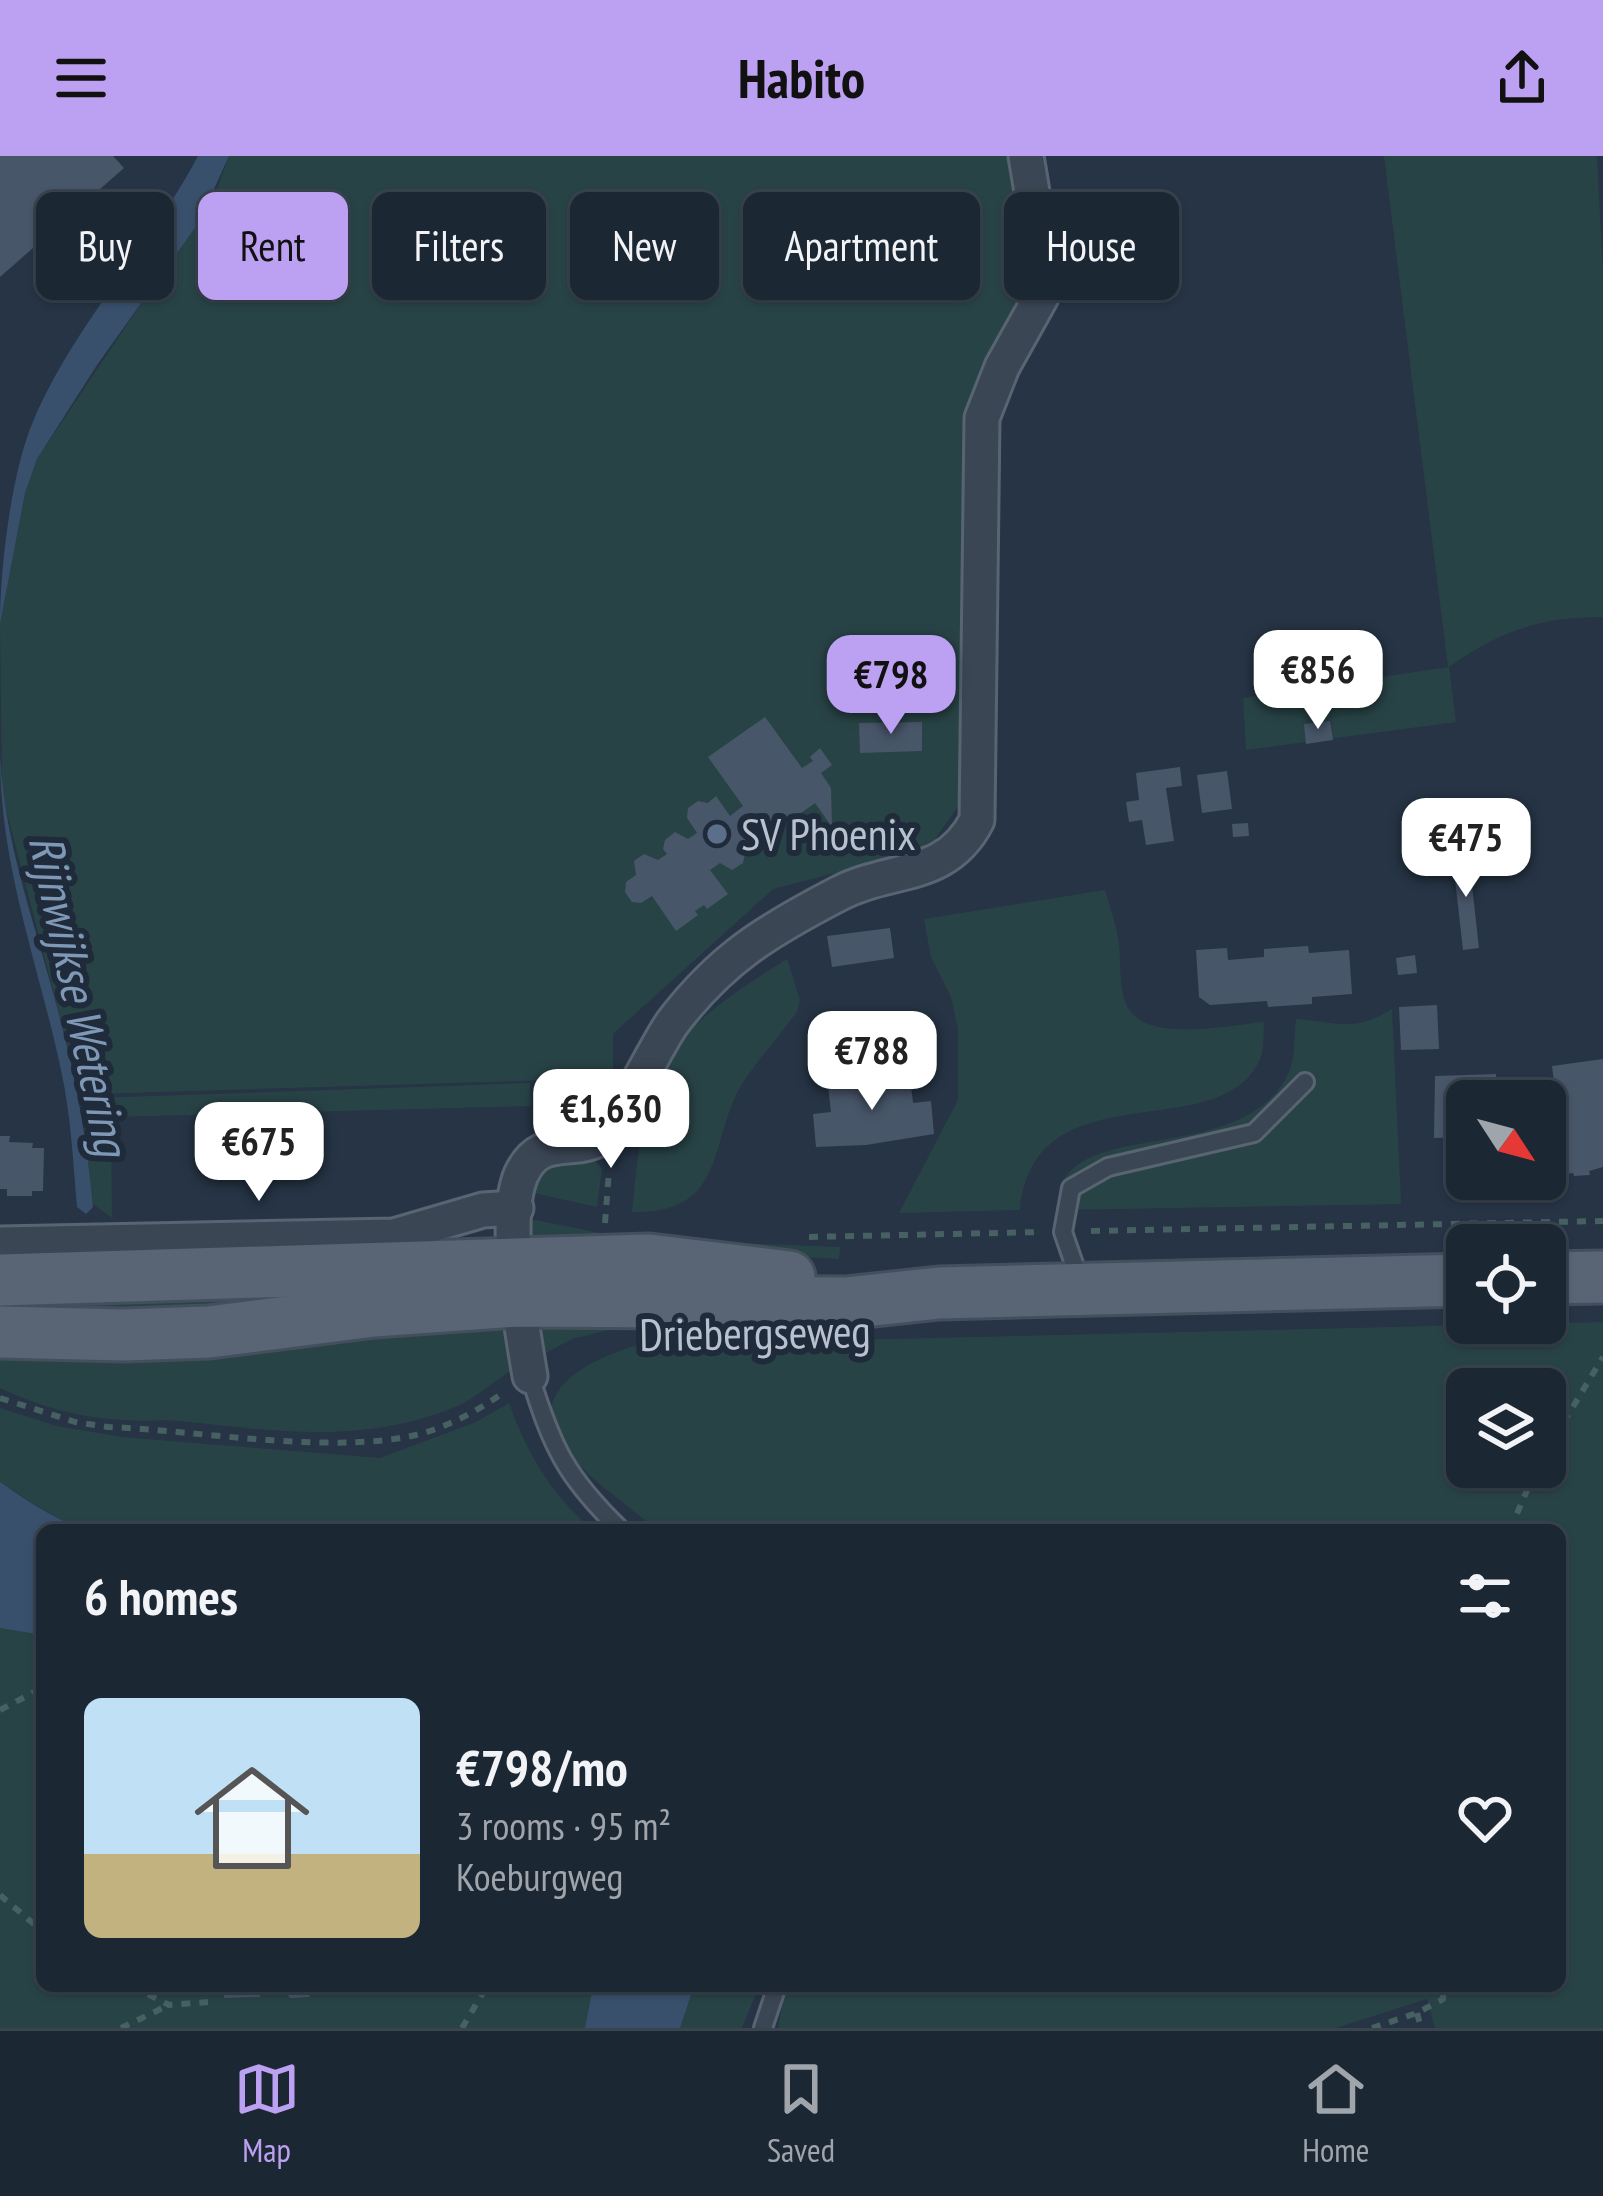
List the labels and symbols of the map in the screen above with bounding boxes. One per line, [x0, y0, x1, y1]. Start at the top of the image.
pin: €856 [1247, 630, 1389, 732]
pin: €798 [820, 635, 962, 737]
pin: €475 [1395, 798, 1537, 900]
place label: SV Phoenix [741, 804, 916, 862]
marker: SV Phoenix [704, 821, 730, 847]
water label: Rijnwijkse Wetering [16, 829, 145, 1164]
pin: €788 [801, 1011, 943, 1113]
pin: €1,630 [513, 1069, 709, 1171]
north arrow [1446, 1080, 1566, 1200]
pin: €675 [188, 1102, 330, 1204]
street label: Driebergseweg [639, 1301, 871, 1363]

